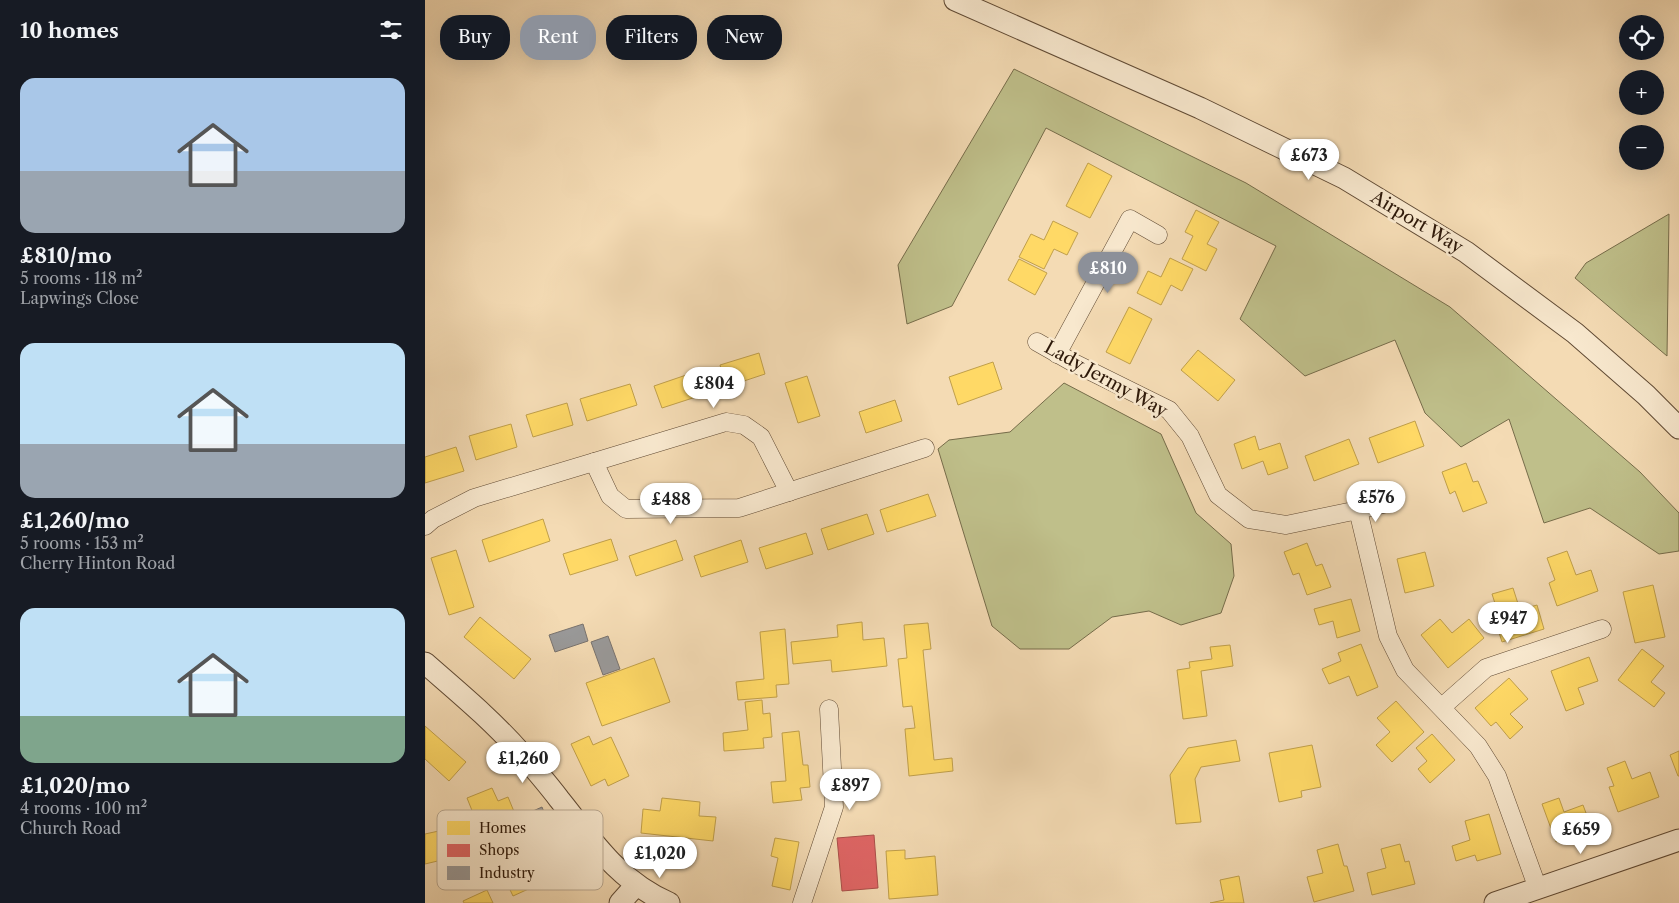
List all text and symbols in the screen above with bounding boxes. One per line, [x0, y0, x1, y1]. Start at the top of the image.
chip: Buy [440, 15, 510, 60]
chip: Rent [520, 15, 596, 60]
chip: Filters [606, 15, 697, 60]
chip: New [707, 15, 782, 60]
map controls [1619, 15, 1664, 170]
button: locate [1619, 15, 1664, 60]
icon: filters [377, 16, 405, 44]
text: 10 homes [20, 18, 119, 43]
button: + [1619, 70, 1664, 115]
icon: home [168, 110, 258, 200]
button: − [1619, 125, 1664, 170]
pin: £673 [1279, 138, 1339, 181]
text: £673 [1290, 145, 1328, 165]
street label: Airport Way [1366, 185, 1468, 259]
text: £810/mo [20, 243, 112, 268]
pin: £810 [1078, 252, 1138, 294]
text: £810 [1089, 258, 1127, 278]
text: 5 rooms · 118 m² [20, 268, 143, 288]
text: Lapwings Close [20, 288, 139, 308]
street label: Lady Jermy Way [1041, 336, 1172, 422]
pin: £804 [684, 366, 744, 409]
text: £804 [694, 373, 734, 393]
icon: home [168, 375, 258, 465]
pin: £576 [1346, 480, 1406, 523]
pin: £488 [641, 482, 701, 525]
text: £576 [1357, 487, 1395, 507]
text: £488 [651, 489, 691, 509]
text: £1,260/mo [20, 508, 129, 533]
text: 5 rooms · 153 m² [20, 533, 144, 553]
text: Cherry Hinton Road [20, 553, 175, 573]
pin: £947 [1478, 602, 1538, 644]
text: £947 [1489, 608, 1527, 628]
icon: home [168, 640, 258, 730]
pin: £1,260 [482, 742, 564, 784]
text: £1,260 [497, 748, 549, 768]
pin: £897 [820, 768, 880, 811]
text: £1,020/mo [20, 773, 130, 798]
text: £897 [831, 775, 869, 795]
text: 4 rooms · 100 m² [20, 798, 147, 818]
legend [437, 810, 603, 890]
pin: £659 [1551, 812, 1611, 855]
text: Church Road [20, 818, 121, 838]
text: Homes [479, 819, 526, 837]
text: £659 [1562, 819, 1600, 839]
pin: £1,020 [619, 836, 701, 879]
text: Shops [479, 841, 519, 859]
text: £1,020 [634, 843, 686, 863]
text: Industry [479, 864, 535, 882]

